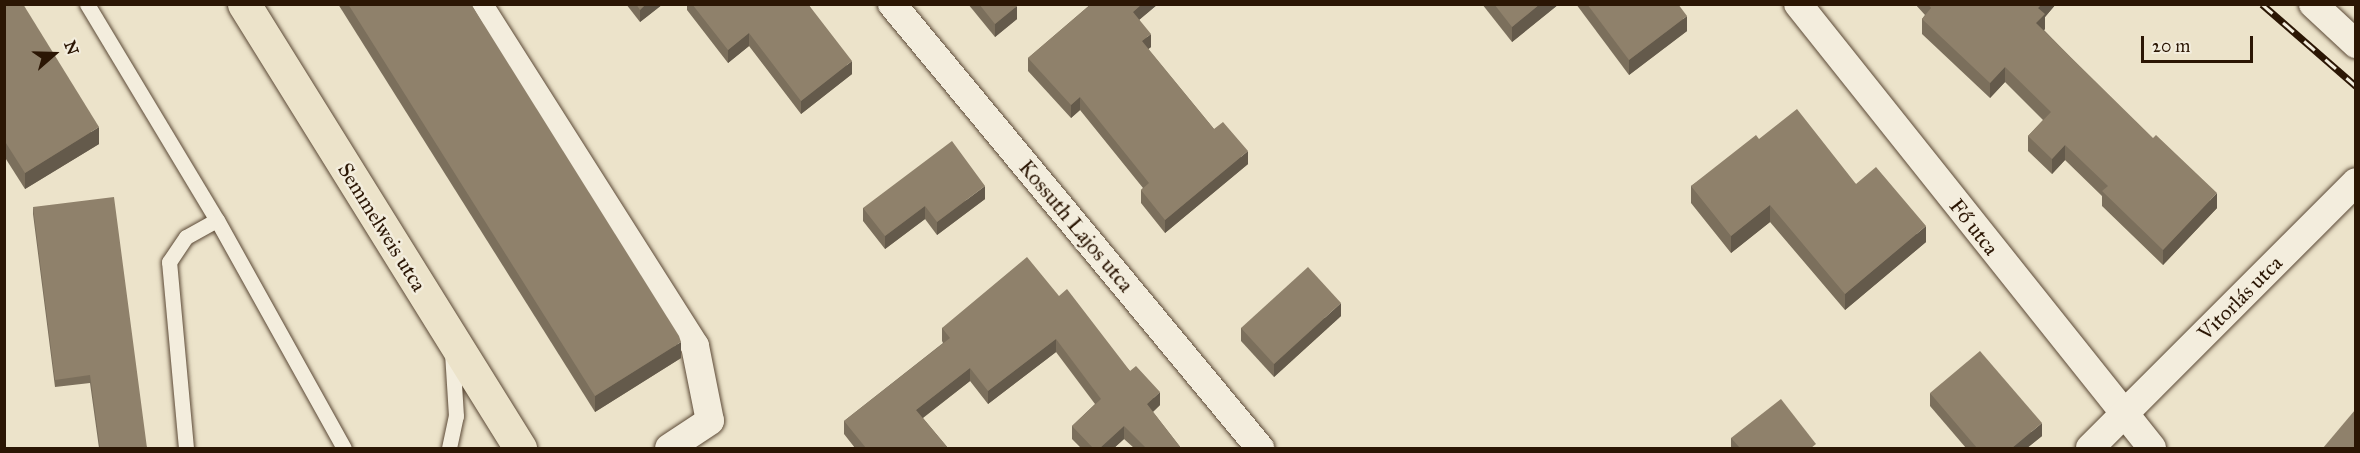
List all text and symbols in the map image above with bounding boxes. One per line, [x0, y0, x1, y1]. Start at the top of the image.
north arrow [24, 24, 84, 84]
scale bar [2144, 24, 2256, 62]
text: 20 m [2152, 35, 2190, 57]
text: N [60, 38, 83, 57]
street label: Kossuth Lajos utca [1014, 155, 1138, 297]
street label: Semmelweis utca [332, 158, 432, 296]
street label: Fő utca [1944, 194, 2004, 260]
street label: Vitorlás utca [2192, 250, 2288, 346]

